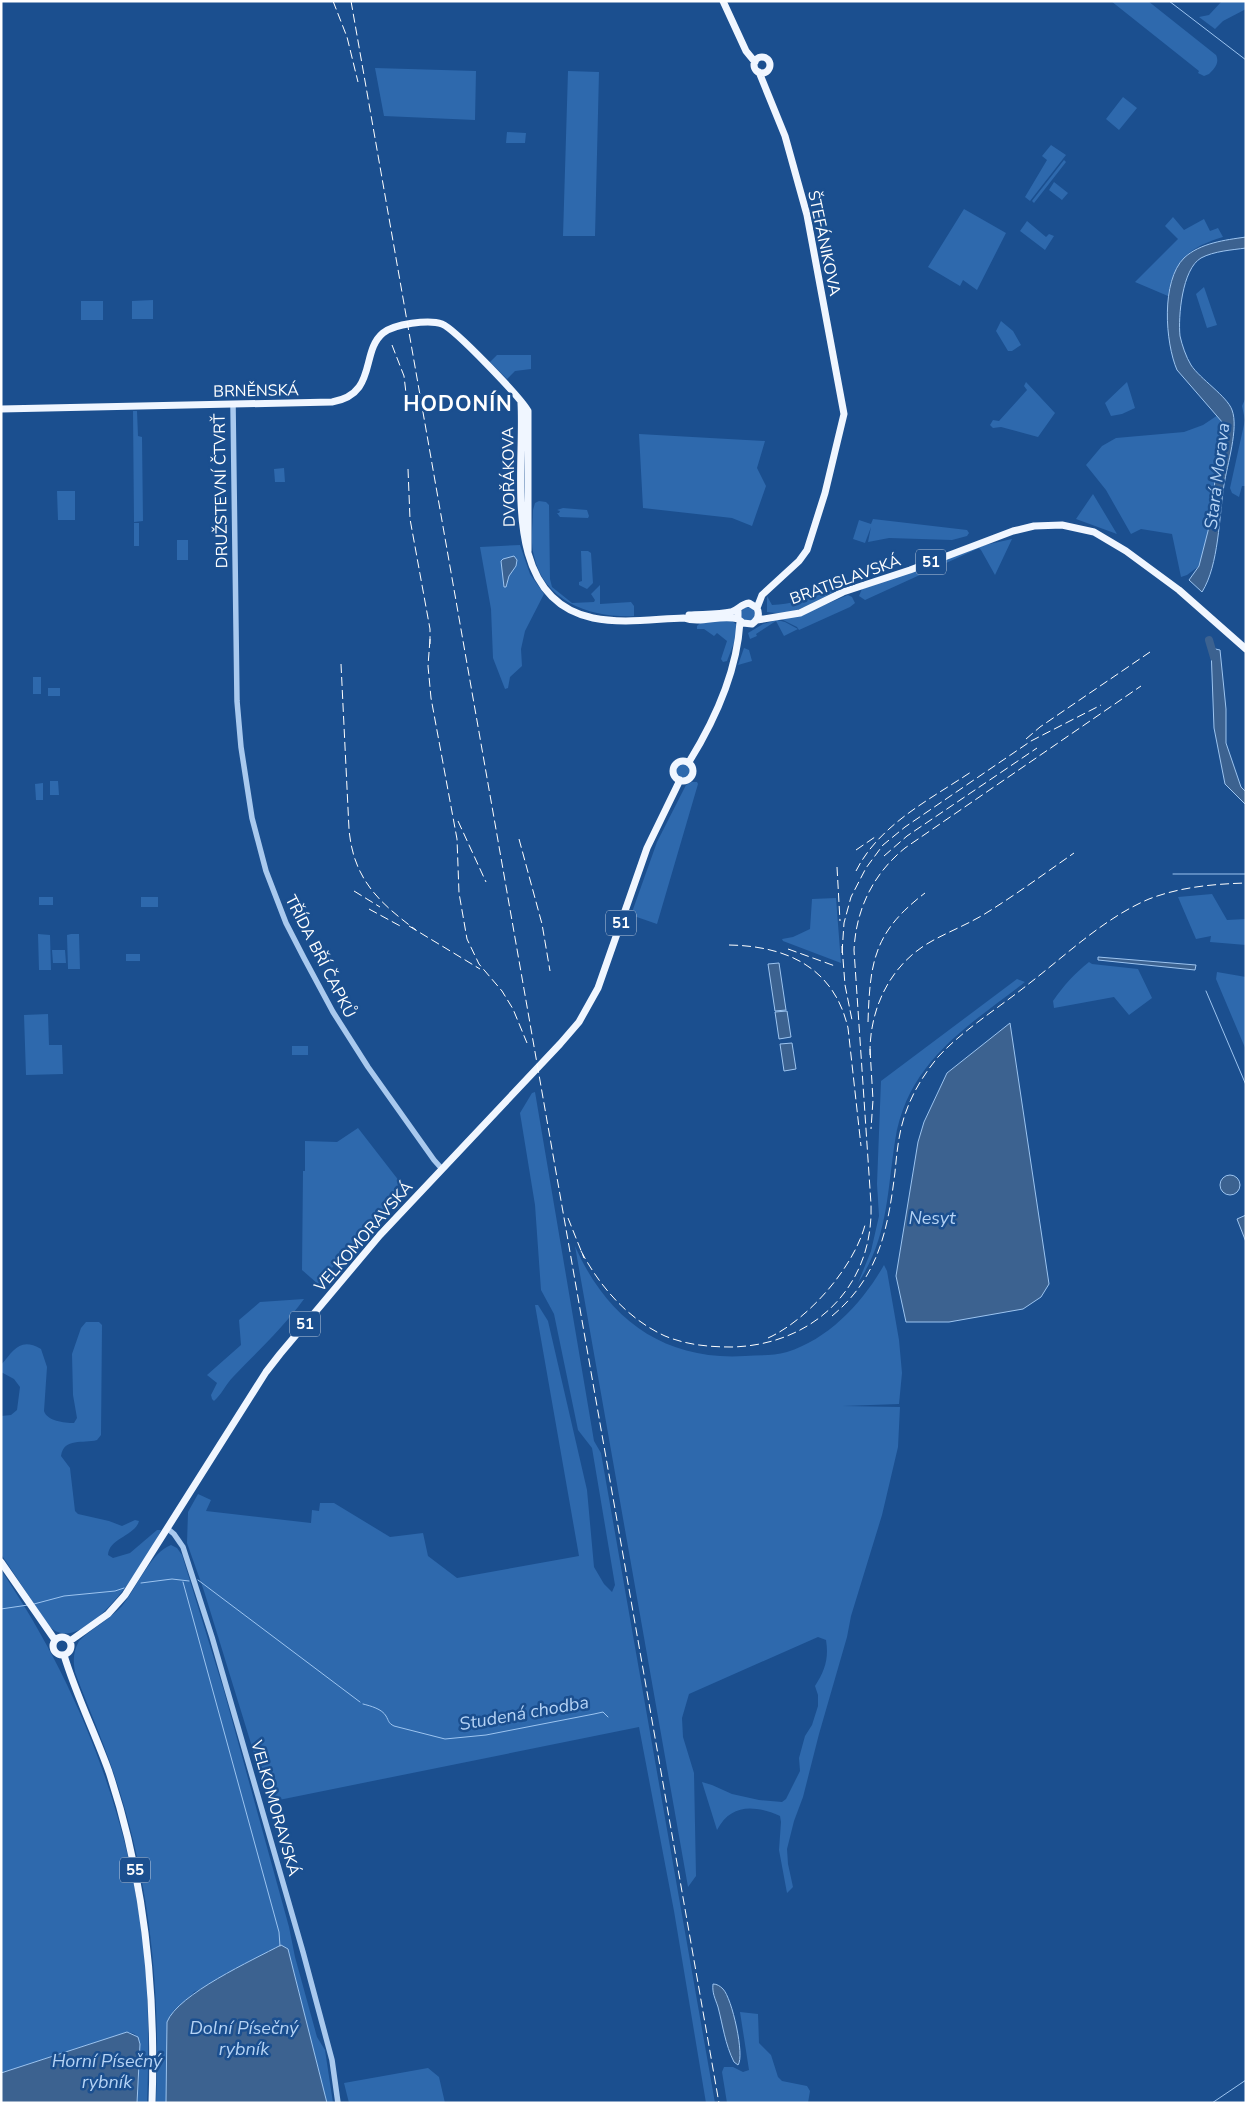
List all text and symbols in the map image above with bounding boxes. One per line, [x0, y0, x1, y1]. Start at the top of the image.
street label: ŠTEFÁNIKOVA [802, 188, 846, 298]
street label: BRNĚNSKÁ [213, 379, 299, 403]
district label: HODONÍN [403, 390, 513, 418]
street label: DRUŽSTEVNÍ ČTVRŤ [209, 413, 233, 568]
water label: Stará Morava [1199, 421, 1235, 531]
street label: DVOŘÁKOVA [497, 426, 521, 527]
street label: BRATISLAVSKÁ [787, 550, 904, 610]
road number: 51 [916, 550, 946, 574]
street label: TŘÍDA BŘÍ ČAPKŮ [280, 891, 361, 1022]
road number: 51 [606, 910, 636, 936]
street label: VELKOMORAVSKÁ [309, 1176, 418, 1297]
water label: Nesyt [908, 1206, 956, 1230]
road number: 51 [290, 1312, 320, 1336]
water label: Studená chodba [457, 1690, 591, 1736]
street label: VELKOMORAVSKÁ [245, 1737, 305, 1879]
road number: 55 [120, 1858, 150, 1882]
water label: Dolní Písečný rybník [189, 2016, 299, 2061]
water label: Horní Písečný rybník [52, 2049, 163, 2094]

